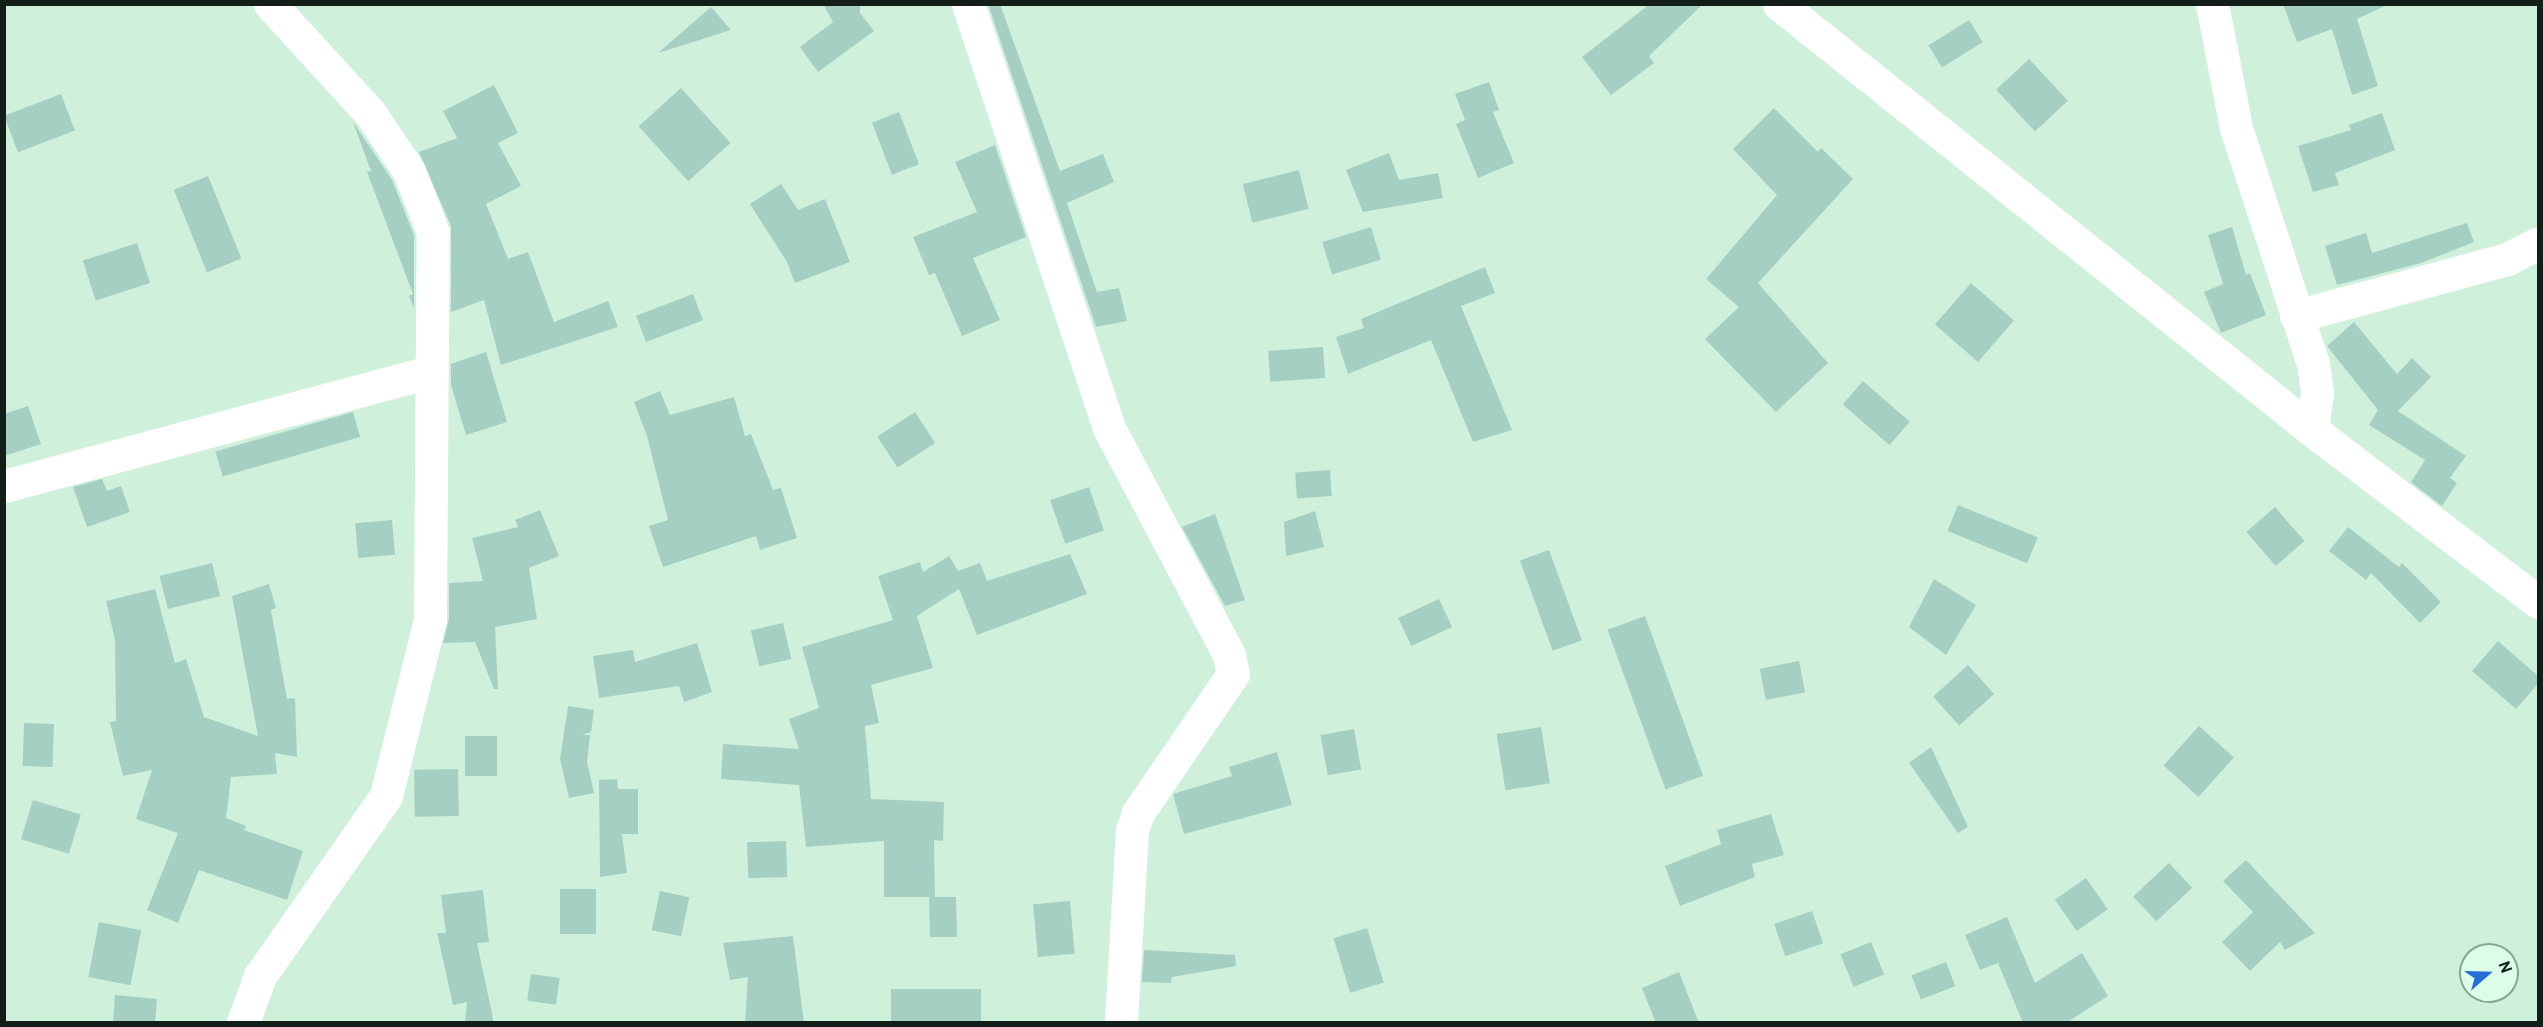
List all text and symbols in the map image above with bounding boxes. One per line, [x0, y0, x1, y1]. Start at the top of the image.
north arrow [2459, 943, 2519, 1003]
text: N [2493, 959, 2515, 976]

